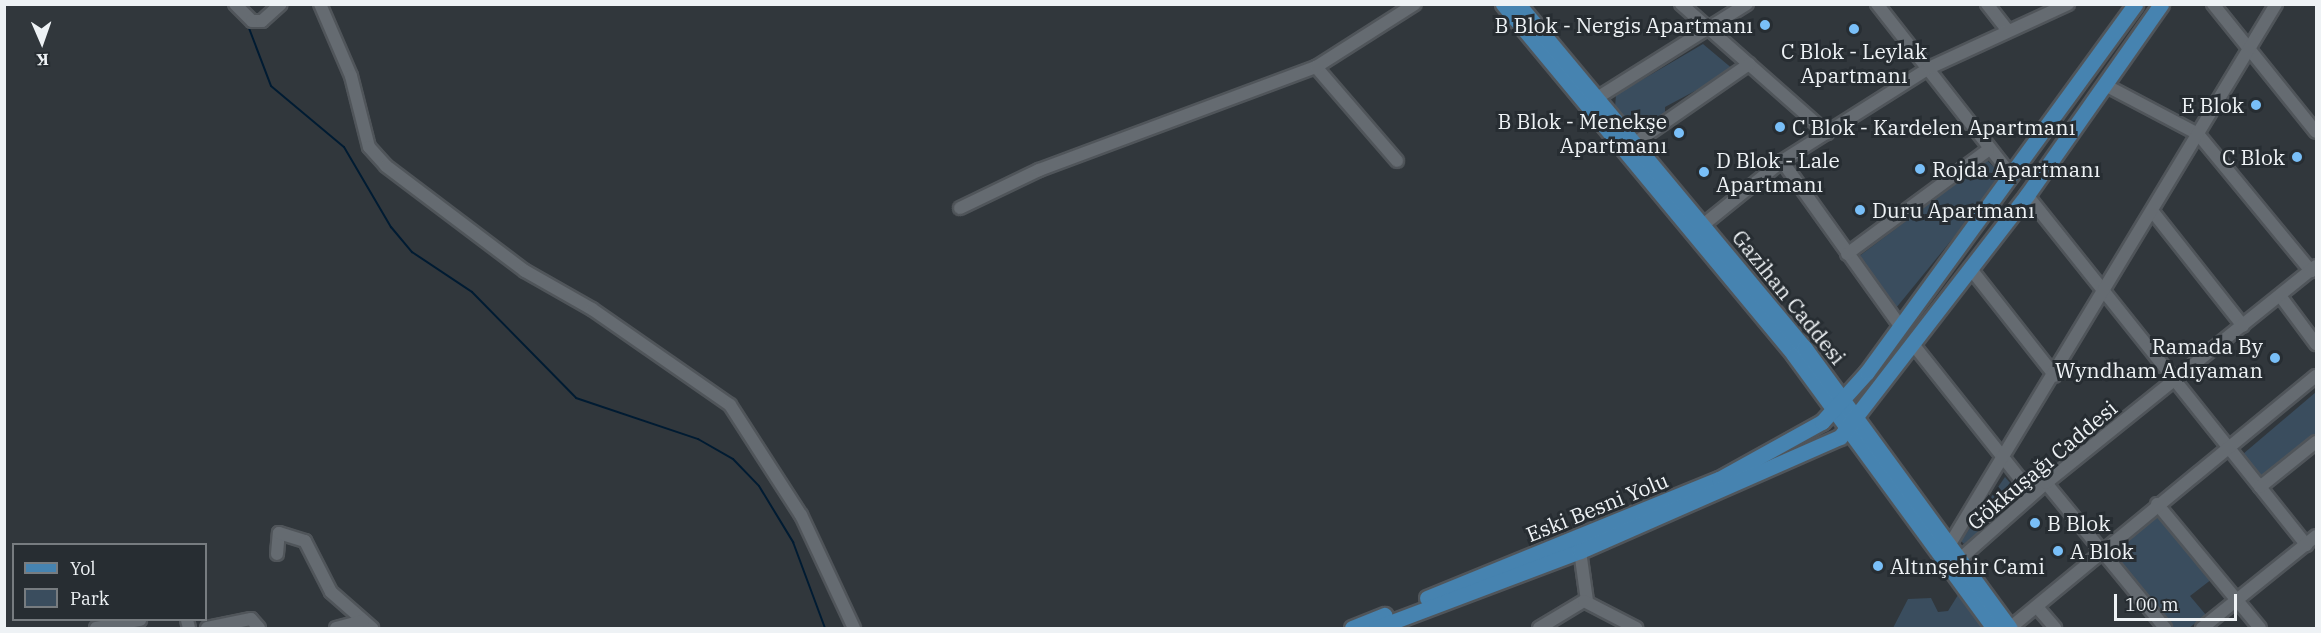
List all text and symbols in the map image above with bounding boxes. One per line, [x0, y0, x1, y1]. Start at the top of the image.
north arrow [12, 12, 72, 72]
place label: B Blok - Nergis Apartmanı [1494, 12, 1753, 38]
marker: B Blok - Nergis Apartmanı [1758, 18, 1772, 32]
marker: C Blok - Leylak Apartmanı [1847, 22, 1861, 36]
place label: C Blok - Leylak Apartmanı [1781, 38, 1927, 88]
text: K [36, 50, 49, 70]
place label: E Blok [2181, 92, 2244, 118]
marker: E Blok [2249, 98, 2263, 112]
place label: B Blok - Menekşe Apartmanı [1498, 108, 1667, 158]
place label: C Blok - Kardelen Apartmanı [1792, 114, 2075, 140]
marker: C Blok - Kardelen Apartmanı [1773, 120, 1787, 134]
marker: B Blok - Menekşe Apartmanı [1672, 126, 1686, 140]
place label: C Blok [2222, 144, 2285, 170]
place label: D Blok - Lale Apartmanı [1716, 147, 1840, 197]
marker: C Blok [2290, 150, 2304, 164]
place label: Rojda Apartmanı [1932, 156, 2100, 182]
marker: Rojda Apartmanı [1913, 162, 1927, 176]
marker: D Blok - Lale Apartmanı [1697, 165, 1711, 179]
place label: Duru Apartmanı [1872, 197, 2035, 223]
marker: Duru Apartmanı [1853, 203, 1867, 217]
street label: Gazihan Caddesi [1727, 225, 1851, 369]
place label: Ramada By Wyndham Adıyaman [2055, 333, 2263, 383]
marker: Ramada By Wyndham Adıyaman [2268, 351, 2282, 365]
street label: Gökkuşağı Caddesi [1962, 395, 2122, 535]
street label: Eski Besni Yolu [1522, 467, 1672, 547]
place label: B Blok [2047, 510, 2110, 536]
marker: B Blok [2028, 516, 2042, 530]
place label: A Blok [2070, 538, 2134, 564]
legend [12, 543, 207, 621]
marker: A Blok [2051, 544, 2065, 558]
place label: Altınşehir Cami [1890, 553, 2045, 579]
text: Yol [70, 557, 96, 580]
marker: Altınşehir Cami [1871, 559, 1885, 573]
scale bar [2117, 582, 2240, 620]
text: Park [70, 587, 109, 610]
text: 100 m [2125, 593, 2179, 616]

